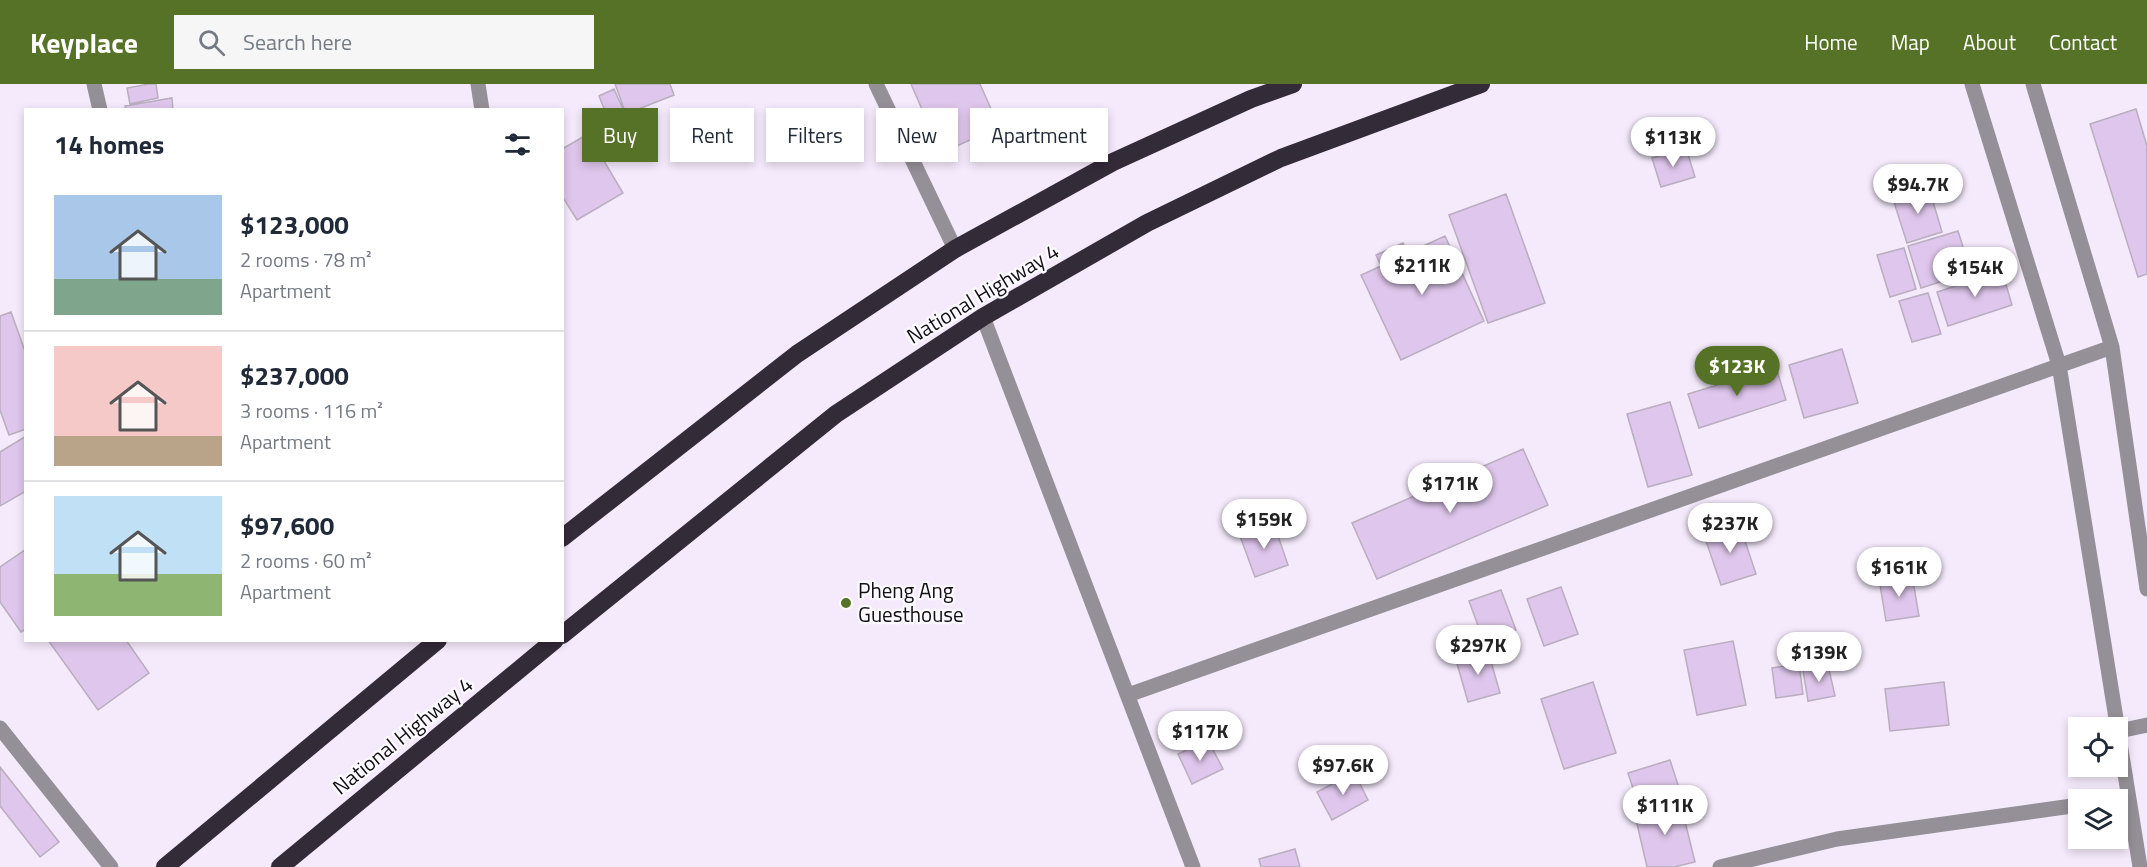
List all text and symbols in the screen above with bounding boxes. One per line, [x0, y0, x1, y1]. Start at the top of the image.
search box [174, 15, 594, 69]
text: Keyplace [30, 21, 138, 64]
text: Search here [243, 25, 352, 59]
icon: search [195, 26, 228, 59]
text: Home [1804, 26, 1858, 58]
text: Map [1891, 26, 1930, 58]
text: About [1963, 26, 2016, 58]
text: Contact [2049, 26, 2117, 58]
chip: Buy [582, 108, 658, 162]
chip: Rent [670, 108, 754, 162]
chip: Filters [766, 108, 864, 162]
chip: New [876, 108, 958, 162]
chip: Apartment [970, 108, 1108, 162]
pin: $113K [1631, 117, 1715, 168]
text: $113K [1645, 121, 1701, 152]
text: 14 homes [54, 125, 164, 164]
icon: filters [501, 128, 534, 161]
pin: $94.7K [1869, 164, 1967, 215]
text: $94.7K [1887, 168, 1949, 199]
text: $123,000 [240, 205, 349, 244]
icon: home [102, 219, 174, 291]
street label: National Highway 4 [900, 235, 1065, 351]
text: 2 rooms · 78 m² [240, 244, 372, 275]
pin: $211K [1380, 245, 1464, 296]
pin: $154K [1933, 247, 2017, 298]
text: $211K [1394, 249, 1450, 280]
text: $154K [1947, 251, 2003, 282]
text: Apartment [240, 275, 331, 306]
pin: $123K [1695, 346, 1779, 397]
text: $123K [1709, 350, 1765, 381]
text: $237,000 [240, 356, 349, 395]
icon: home [102, 370, 174, 442]
text: 3 rooms · 116 m² [240, 395, 383, 426]
text: Apartment [240, 426, 331, 457]
pin: $171K [1408, 463, 1492, 514]
text: $171K [1422, 467, 1478, 498]
pin: $159K [1222, 499, 1306, 550]
text: $159K [1236, 503, 1292, 534]
pin: $237K [1688, 503, 1772, 554]
text: $97,600 [240, 506, 334, 545]
text: $237K [1702, 507, 1758, 538]
icon: home [102, 520, 174, 592]
text: 2 rooms · 60 m² [240, 545, 372, 576]
pin: $161K [1857, 547, 1941, 598]
text: $161K [1871, 551, 1927, 582]
place label: Pheng Ang Guesthouse [858, 574, 964, 630]
text: Apartment [240, 576, 331, 607]
marker: Pheng Ang Guesthouse [839, 596, 853, 610]
pin: $297K [1436, 625, 1520, 676]
text: $297K [1450, 629, 1506, 660]
pin: $139K [1777, 632, 1861, 683]
text: $139K [1791, 636, 1847, 667]
street label: National Highway 4 [325, 668, 480, 802]
pin: $117K [1158, 711, 1242, 762]
text: $117K [1172, 715, 1228, 746]
map controls [2068, 717, 2128, 849]
button: locate [2068, 717, 2128, 777]
pin: $97.6K [1294, 745, 1392, 796]
text: $97.6K [1312, 749, 1374, 780]
pin: $111K [1623, 785, 1707, 836]
text: $111K [1637, 789, 1693, 820]
button: layers [2068, 789, 2128, 849]

